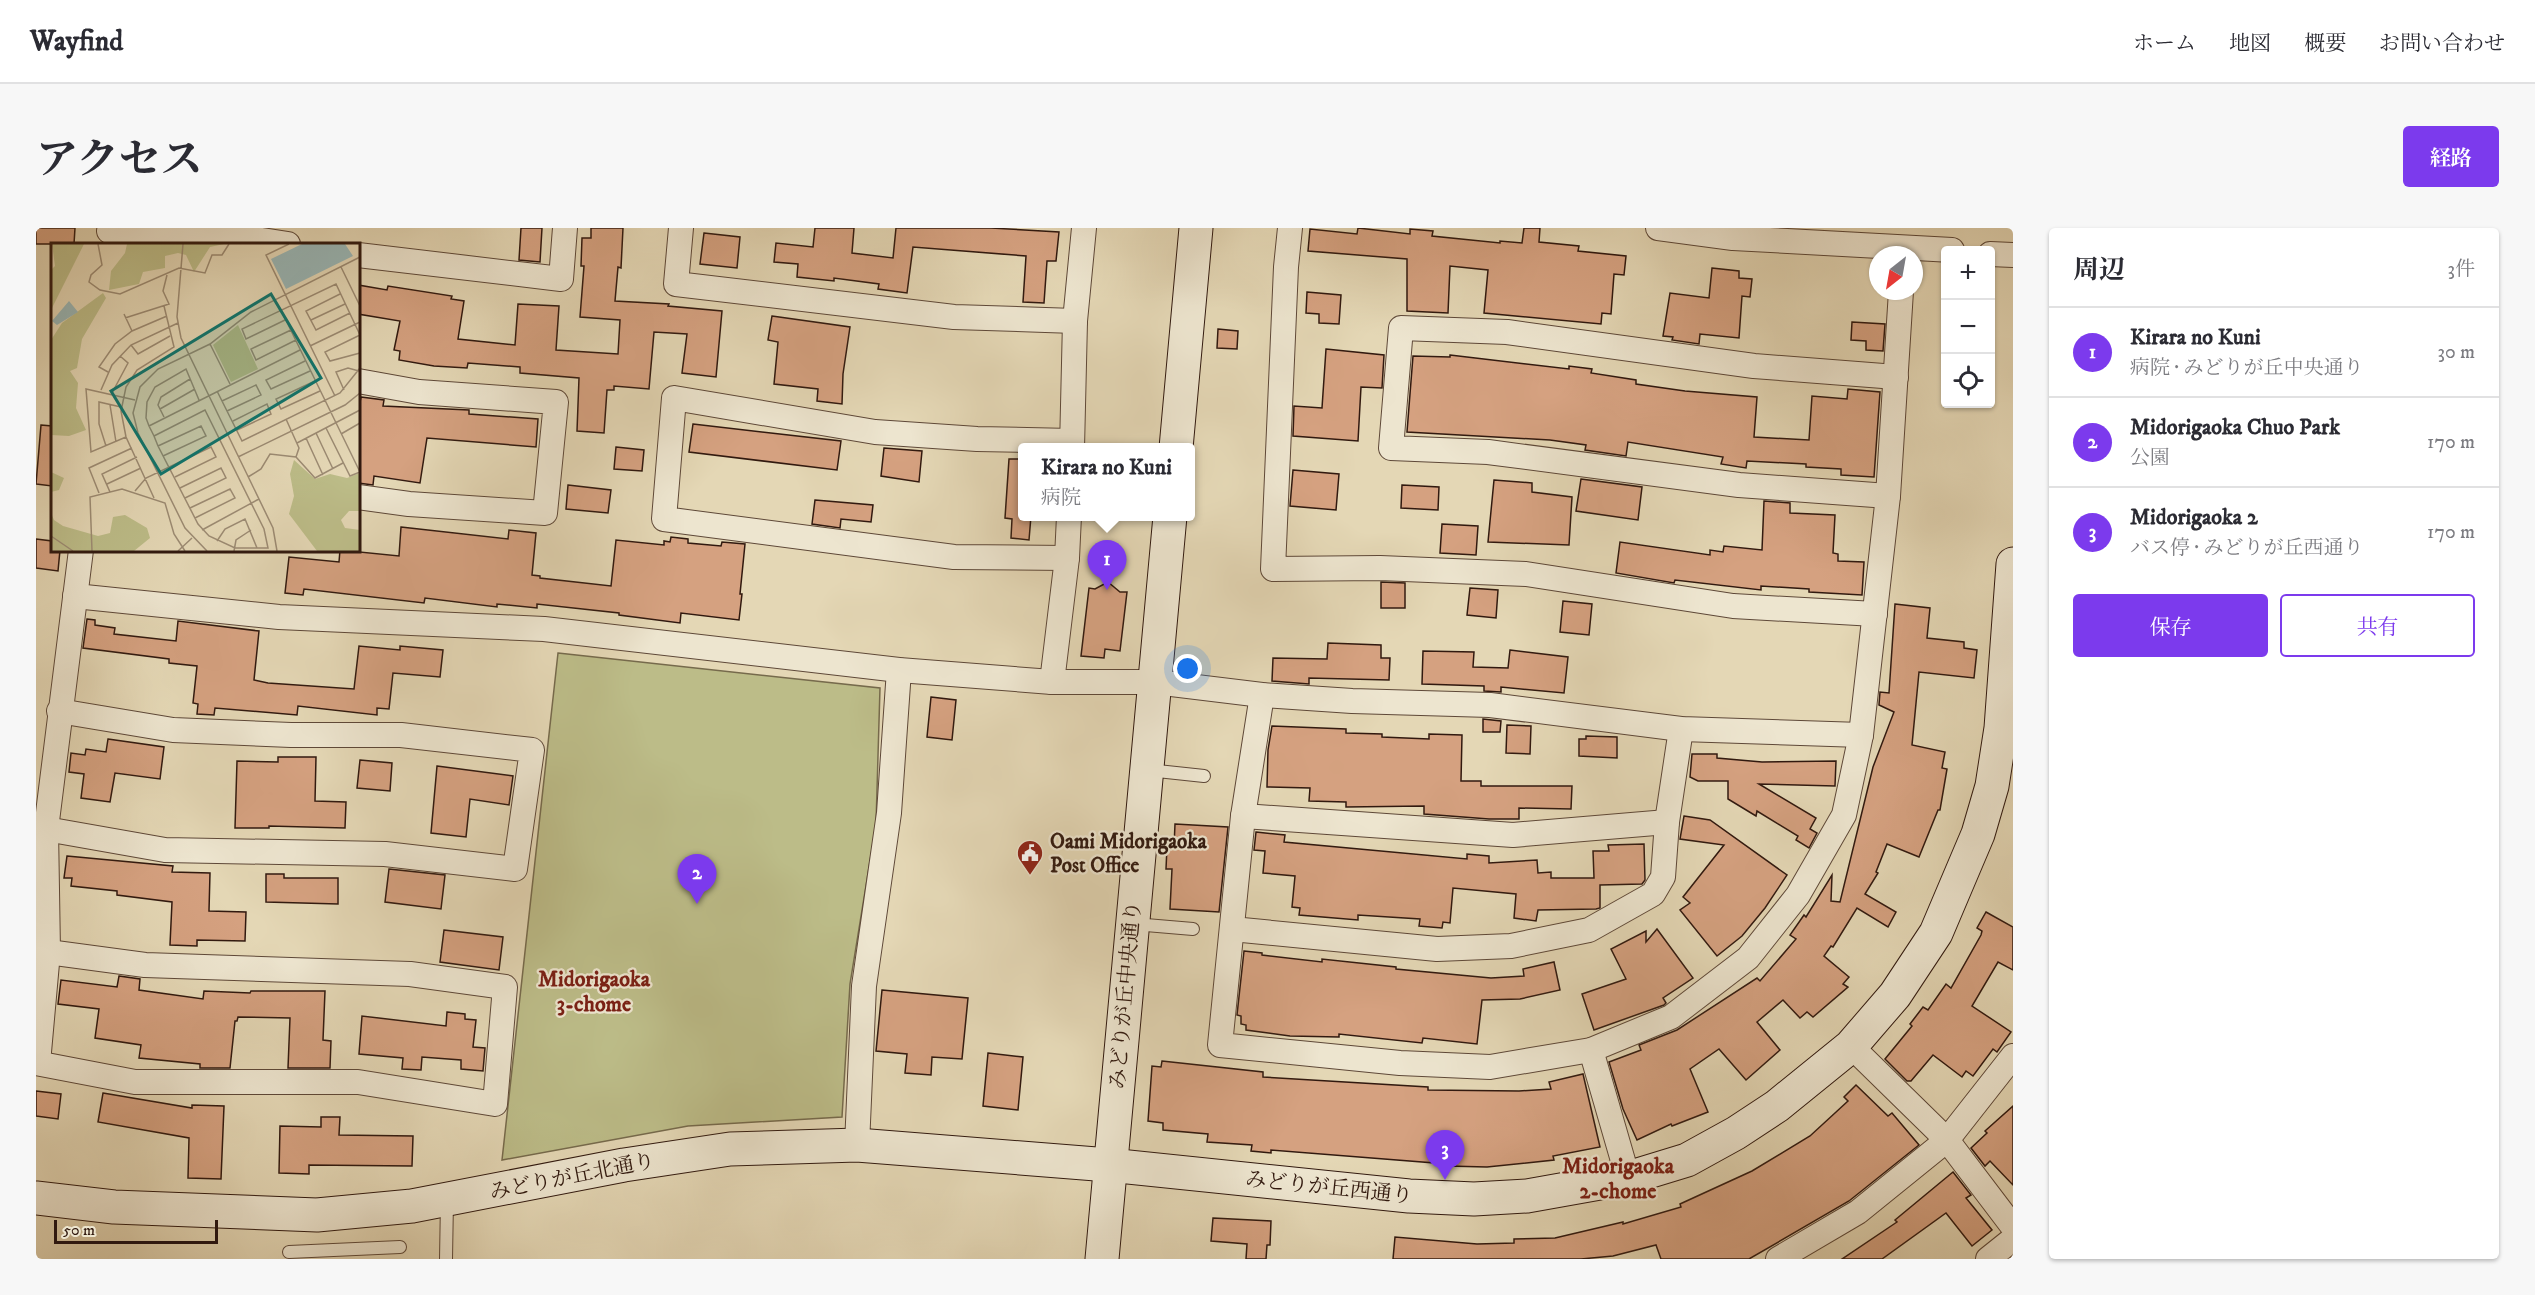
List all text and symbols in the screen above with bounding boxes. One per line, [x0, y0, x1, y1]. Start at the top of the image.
text: Wayfind [30, 24, 123, 59]
text: ホーム [2133, 31, 2196, 57]
text: 地図 [2229, 31, 2271, 57]
text: 概要 [2304, 31, 2346, 57]
text: お問い合わせ [2379, 31, 2505, 57]
button: 経路 [2403, 126, 2499, 187]
text: アクセス [36, 135, 203, 187]
inset map [51, 243, 360, 552]
north arrow [1869, 246, 1923, 300]
map controls [1941, 246, 1995, 408]
button: + [1941, 246, 1995, 300]
text: 周辺 [2073, 254, 2125, 287]
text: 3件 [2448, 257, 2475, 282]
button: − [1941, 300, 1995, 354]
text: Kirara no Kuni [2130, 324, 2261, 351]
text: 1 [2089, 340, 2096, 365]
text: 30 m [2437, 340, 2475, 365]
button: locate [1941, 354, 1995, 408]
text: 病院 · みどりが丘中央通り [2130, 356, 2363, 381]
text: Midorigaoka Chuo Park [2130, 414, 2340, 441]
text: 2 [2088, 430, 2097, 455]
text: 170 m [2427, 430, 2475, 455]
popup [1018, 443, 1195, 521]
text: 公園 [2130, 446, 2170, 471]
text: Kirara no Kuni [1041, 454, 1172, 481]
text: 病院 [1041, 486, 1081, 511]
text: Midorigaoka 2 [2130, 504, 2258, 531]
text: 3 [2089, 520, 2096, 545]
text: 170 m [2427, 520, 2475, 545]
text: バス停 · みどりが丘西通り [2130, 536, 2363, 561]
pin: 1 [1088, 540, 1126, 590]
button: 保存 [2073, 594, 2268, 657]
button: 共有 [2280, 594, 2475, 657]
your location [1173, 654, 1202, 683]
place label: Oami Midorigaoka Post Office [1050, 829, 1208, 879]
public building icon: Oami Midorigaoka Post Office [1015, 838, 1045, 876]
pin: 2 [678, 854, 716, 904]
street label: みどりが丘中央通り [1105, 900, 1147, 1090]
district label: Midorigaoka 3-chome [538, 966, 651, 1018]
pin: 3 [1426, 1130, 1464, 1180]
street label: みどりが丘北通り [487, 1148, 657, 1206]
district label: Midorigaoka 2-chome [1562, 1153, 1675, 1205]
street label: みどりが丘西通り [1244, 1166, 1414, 1210]
scale bar [54, 1217, 218, 1244]
text: 50 m [63, 1220, 95, 1240]

